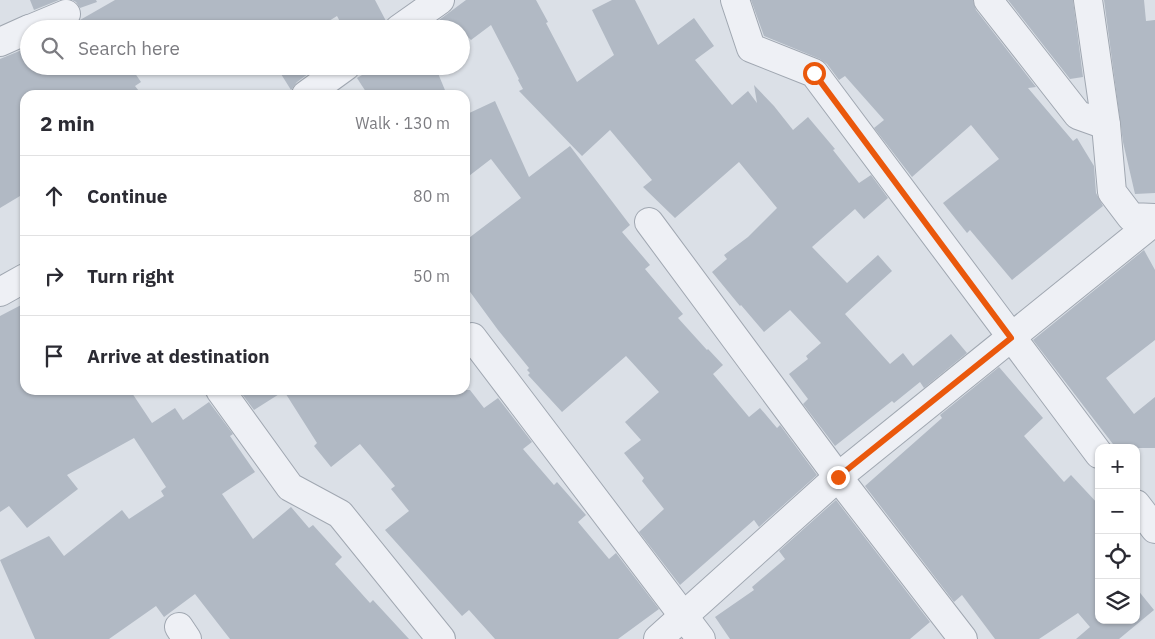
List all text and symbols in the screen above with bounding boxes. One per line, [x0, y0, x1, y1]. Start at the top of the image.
search box [20, 20, 470, 75]
icon: search [38, 34, 66, 62]
text: Search here [78, 36, 180, 60]
route start [803, 62, 826, 85]
text: 2 min [40, 109, 95, 137]
text: Walk · 130 m [355, 113, 450, 133]
icon: ahead [40, 182, 68, 210]
text: Continue [87, 184, 167, 208]
text: 80 m [413, 186, 450, 206]
icon: right [40, 262, 68, 290]
text: Turn right [87, 264, 174, 288]
text: 50 m [413, 266, 450, 286]
icon: arrive [40, 342, 68, 370]
text: Arrive at destination [87, 344, 270, 368]
map controls [1095, 444, 1140, 624]
button: + [1095, 444, 1140, 489]
route end [827, 466, 850, 489]
button: − [1095, 489, 1140, 534]
button: locate [1095, 534, 1140, 579]
button: layers [1095, 579, 1140, 624]

